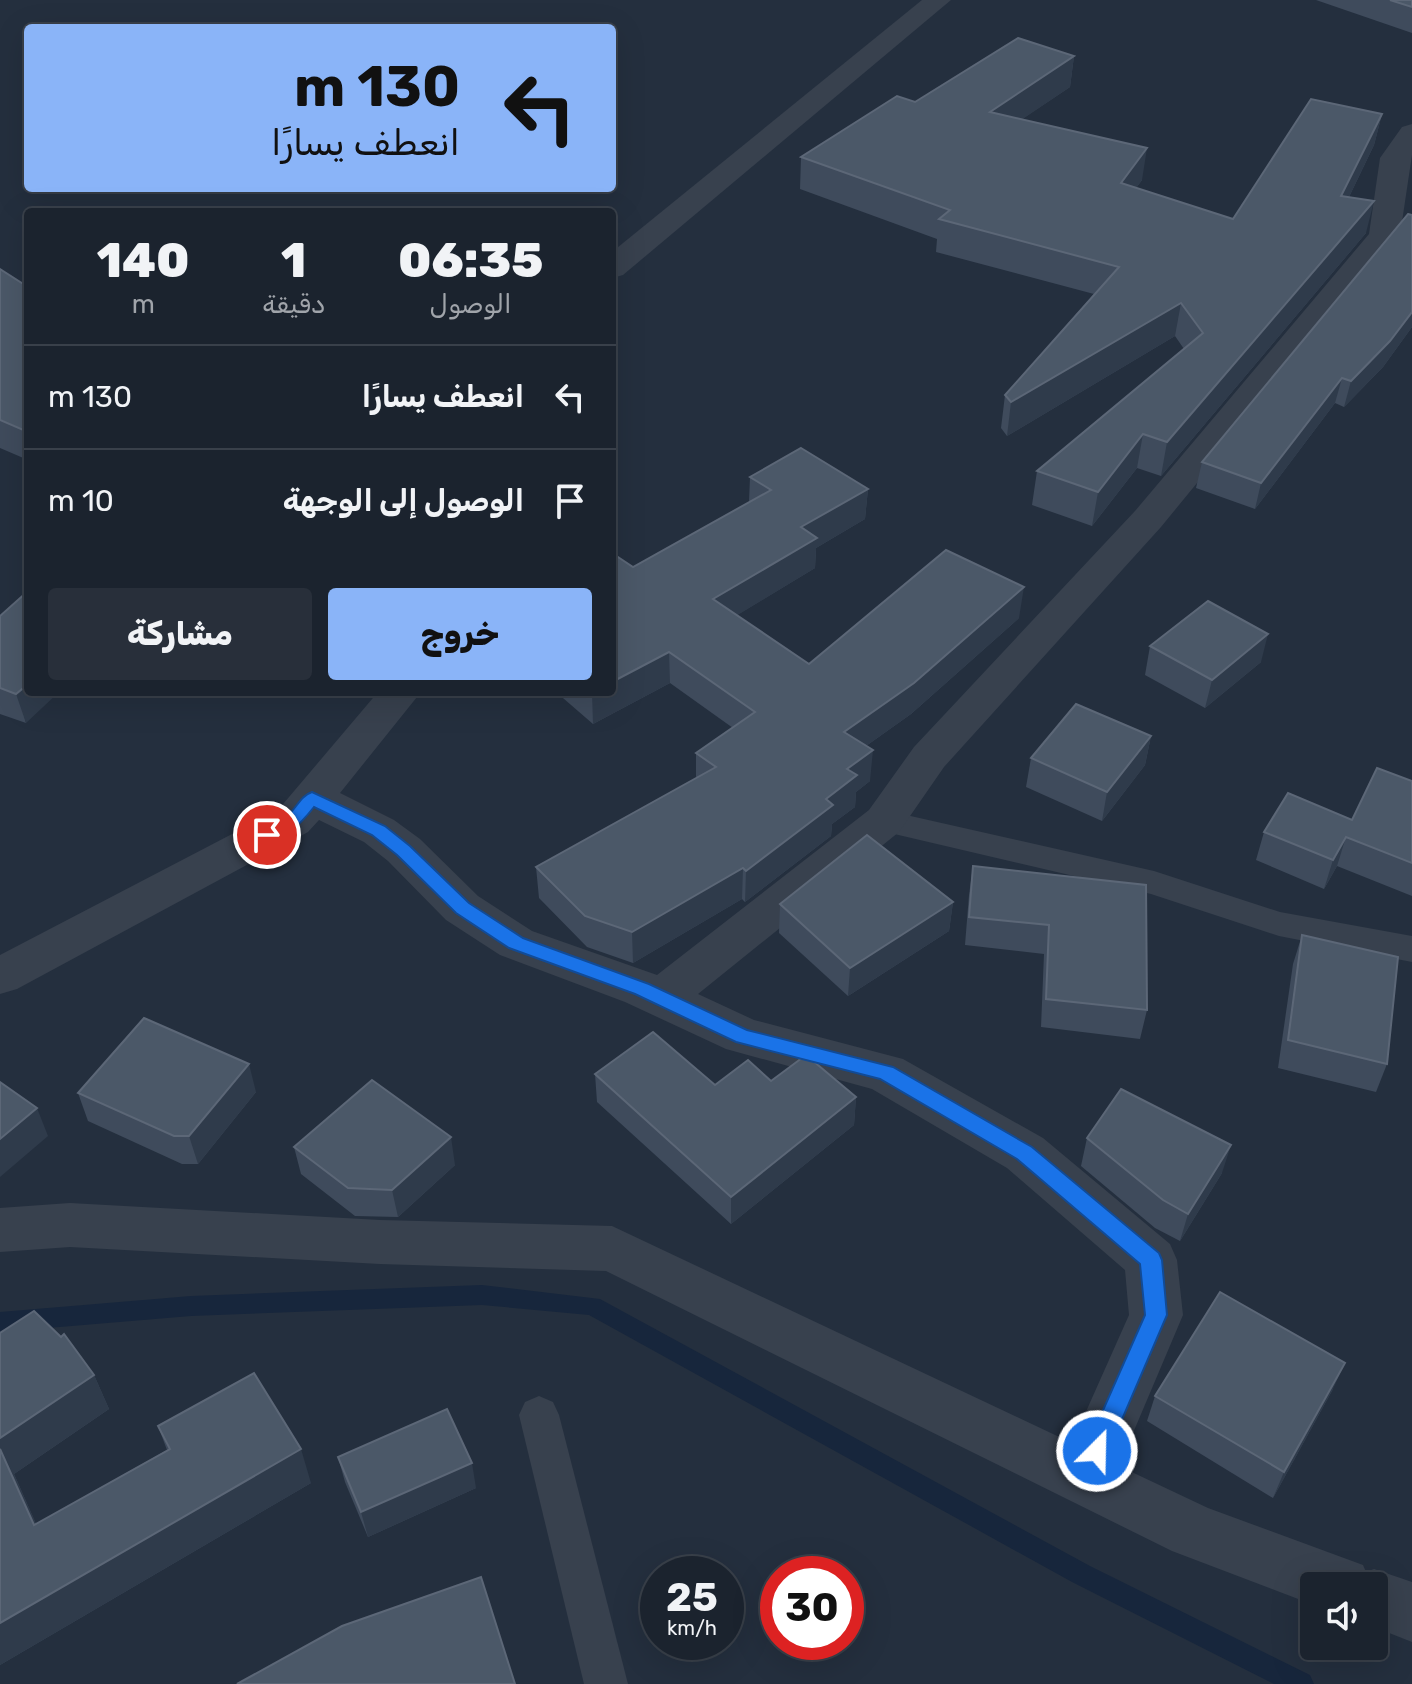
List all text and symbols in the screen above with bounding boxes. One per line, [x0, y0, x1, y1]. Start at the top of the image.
text: 130 m [294, 54, 460, 120]
icon: left [488, 56, 592, 160]
text: انعطف يسارًا [271, 121, 460, 164]
text: 140 [97, 232, 190, 289]
text: 1 [281, 232, 306, 289]
text: 06:35 [398, 232, 543, 289]
text: m [132, 289, 155, 320]
text: دقيقة [262, 289, 325, 320]
text: الوصول [430, 289, 512, 320]
icon: left [548, 375, 592, 419]
text: 130 m [48, 379, 132, 415]
text: انعطف يسارًا [362, 379, 524, 415]
icon: arrive [548, 479, 592, 523]
text: 10 m [48, 483, 114, 519]
text: الوصول إلى الوجهة [283, 483, 524, 519]
button: مشاركة [48, 588, 312, 680]
button: خروج [328, 588, 592, 680]
pin [233, 801, 301, 869]
icon: arrive [245, 813, 289, 857]
position arrow [1055, 1409, 1139, 1493]
speed limit sign: 30 [760, 1556, 864, 1660]
map controls [1300, 1572, 1388, 1660]
button: sound [1300, 1572, 1388, 1660]
text: 25 [666, 1574, 718, 1621]
text: km/h [667, 1616, 717, 1640]

